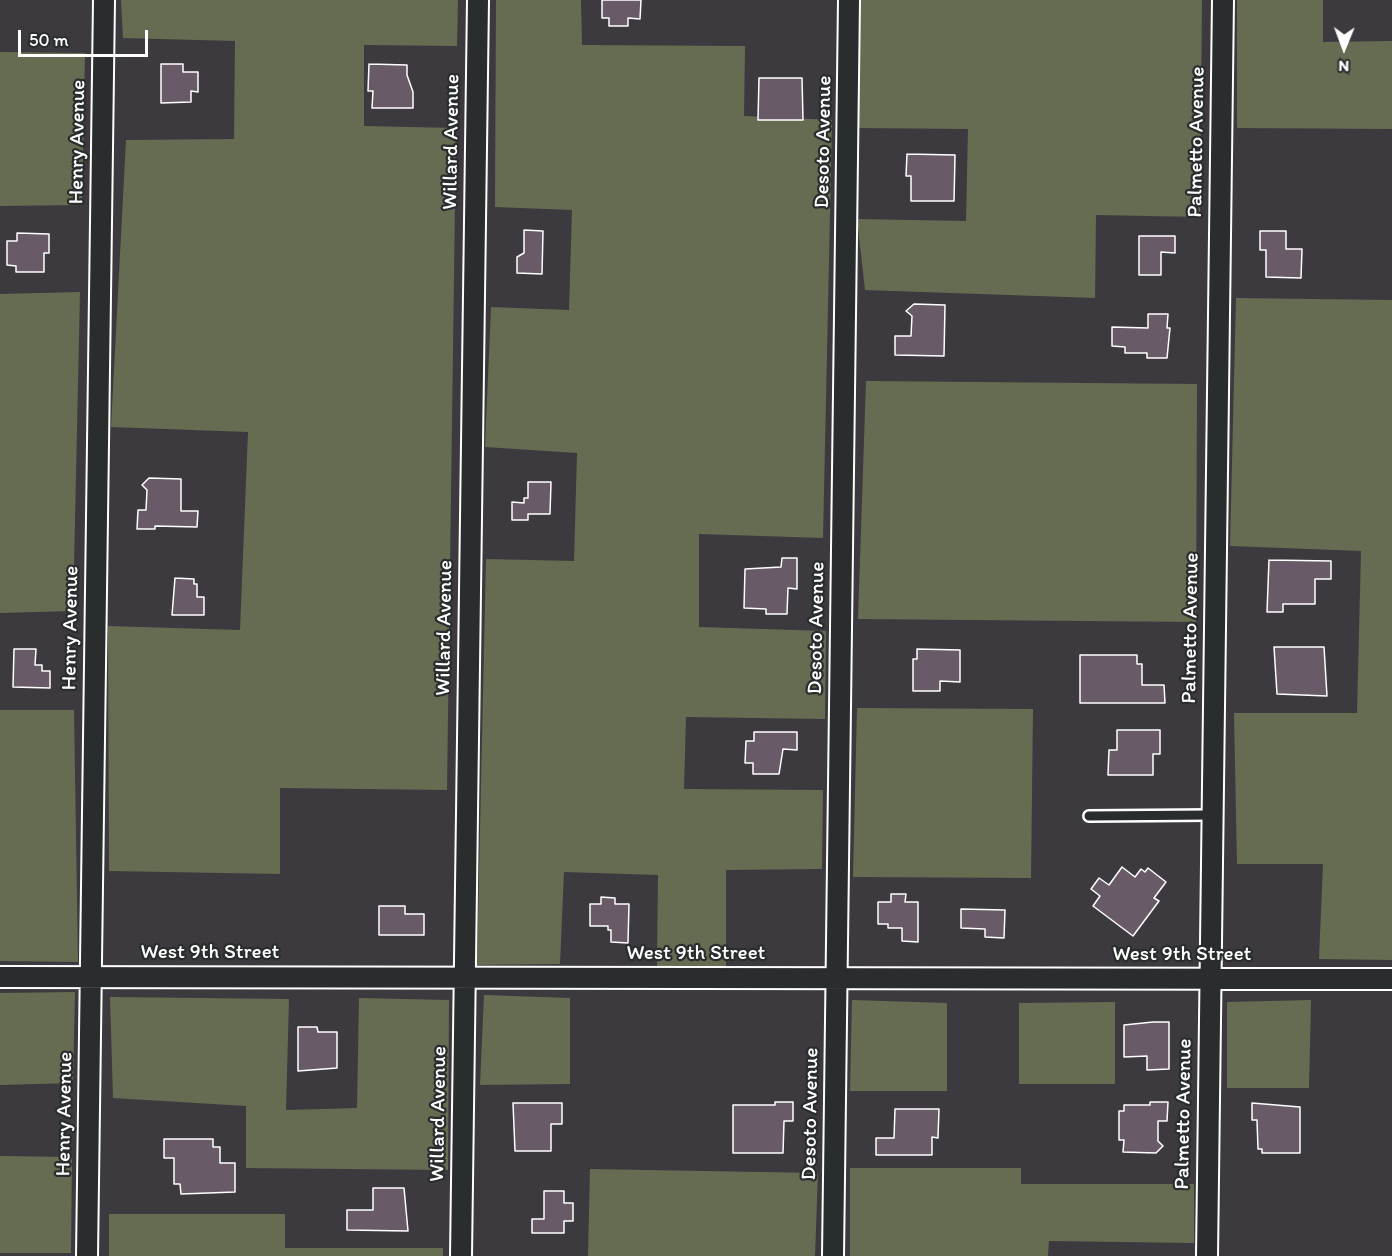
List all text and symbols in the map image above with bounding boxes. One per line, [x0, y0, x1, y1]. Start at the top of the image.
scale bar [21, 18, 152, 56]
north arrow [1314, 18, 1374, 78]
text: 50 m [29, 29, 69, 51]
text: N [1338, 57, 1349, 76]
street label: Palmetto Avenue [1183, 66, 1211, 218]
street label: Willard Avenue [438, 74, 466, 210]
street label: Desoto Avenue [810, 75, 838, 209]
street label: Henry Avenue [64, 79, 92, 205]
street label: Palmetto Avenue [1177, 552, 1205, 704]
street label: Willard Avenue [431, 560, 459, 696]
street label: Desoto Avenue [803, 561, 831, 695]
street label: Henry Avenue [57, 565, 85, 691]
street label: West 9th Street [140, 940, 280, 966]
street label: West 9th Street [626, 941, 766, 967]
street label: West 9th Street [1112, 942, 1252, 968]
street label: Palmetto Avenue [1170, 1038, 1198, 1190]
street label: Willard Avenue [425, 1046, 453, 1182]
street label: Desoto Avenue [797, 1047, 825, 1181]
street label: Henry Avenue [51, 1051, 79, 1177]

